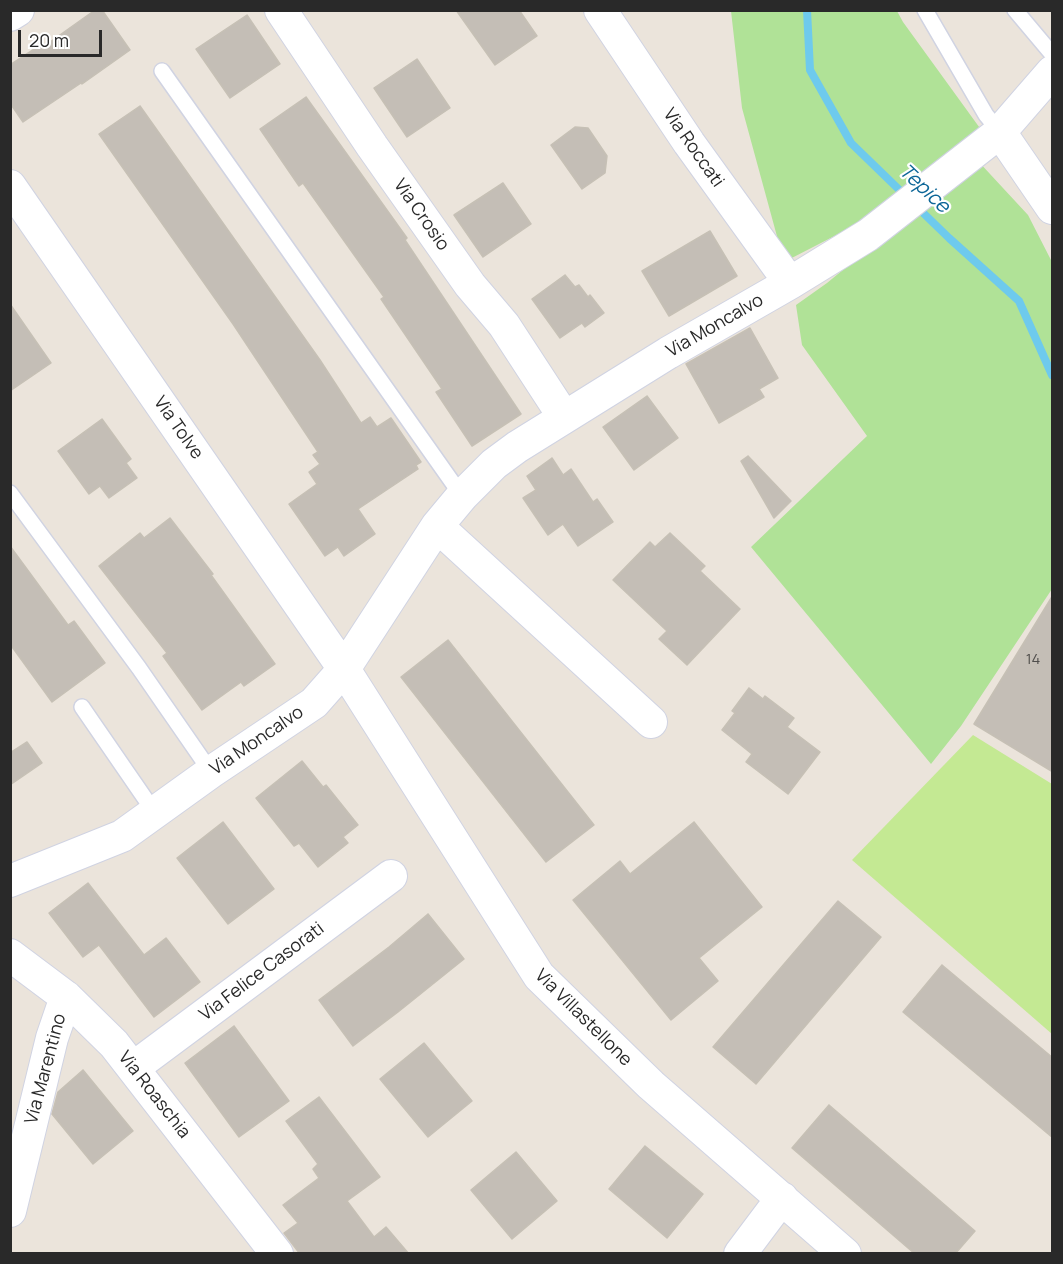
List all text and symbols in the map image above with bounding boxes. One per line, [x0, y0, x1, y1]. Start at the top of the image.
scale bar [21, 18, 105, 56]
text: 20 m [29, 28, 69, 52]
street label: Via Roccati [658, 104, 728, 192]
water label: Tepice [894, 160, 954, 218]
street label: Via Crosio [389, 175, 453, 255]
street label: Via Moncalvo [663, 290, 767, 362]
street label: Via Tolve [149, 392, 207, 464]
house number: 14 [1026, 651, 1040, 669]
street label: Via Moncalvo [206, 702, 308, 780]
street label: Via Felice Casorati [195, 918, 329, 1026]
street label: Via Villastellone [530, 965, 636, 1071]
street label: Via Marentino [21, 1011, 71, 1127]
street label: Via Roaschia [113, 1047, 195, 1143]

